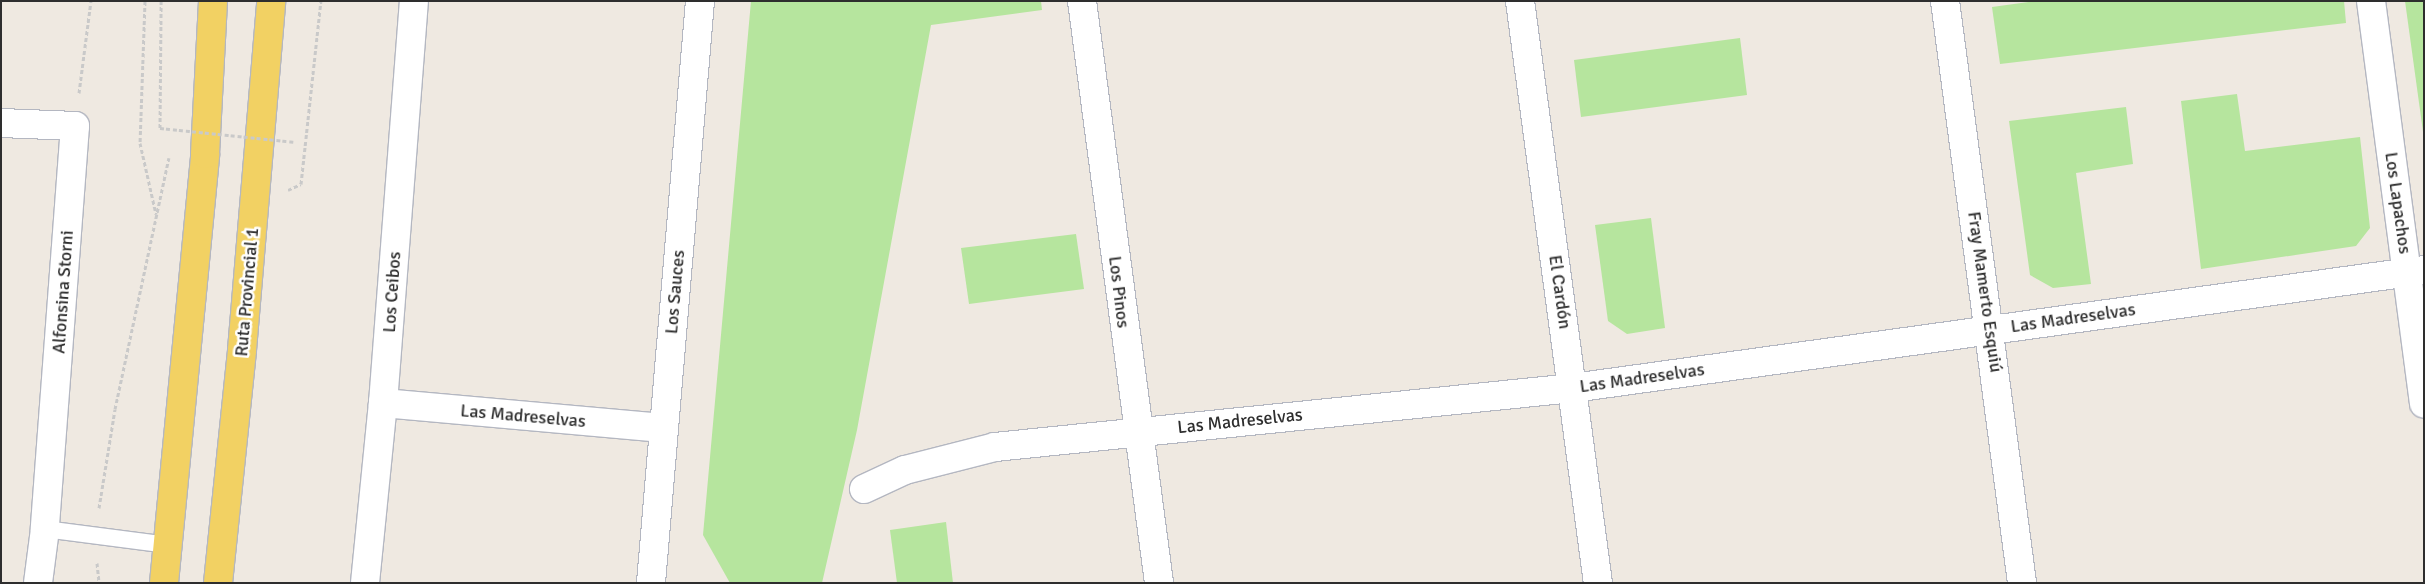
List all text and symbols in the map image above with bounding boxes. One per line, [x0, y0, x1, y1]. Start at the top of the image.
street label: Los Lapachos [2380, 151, 2416, 255]
street label: Fray Mamerto Esquiú [1963, 210, 2007, 374]
street label: Ruta Provincial 1 [231, 227, 263, 357]
street label: Alfonsina Storni [48, 230, 78, 354]
street label: Los Sauces [661, 249, 689, 335]
street label: Los Ceibos [378, 251, 406, 333]
street label: El Cardón [1544, 254, 1576, 330]
street label: Los Pinos [1104, 255, 1134, 329]
street label: Las Madreselvas [2009, 299, 2137, 337]
street label: Las Madreselvas [1578, 359, 1706, 397]
street label: Las Madreselvas [459, 400, 587, 432]
street label: Las Madreselvas [1176, 404, 1304, 438]

